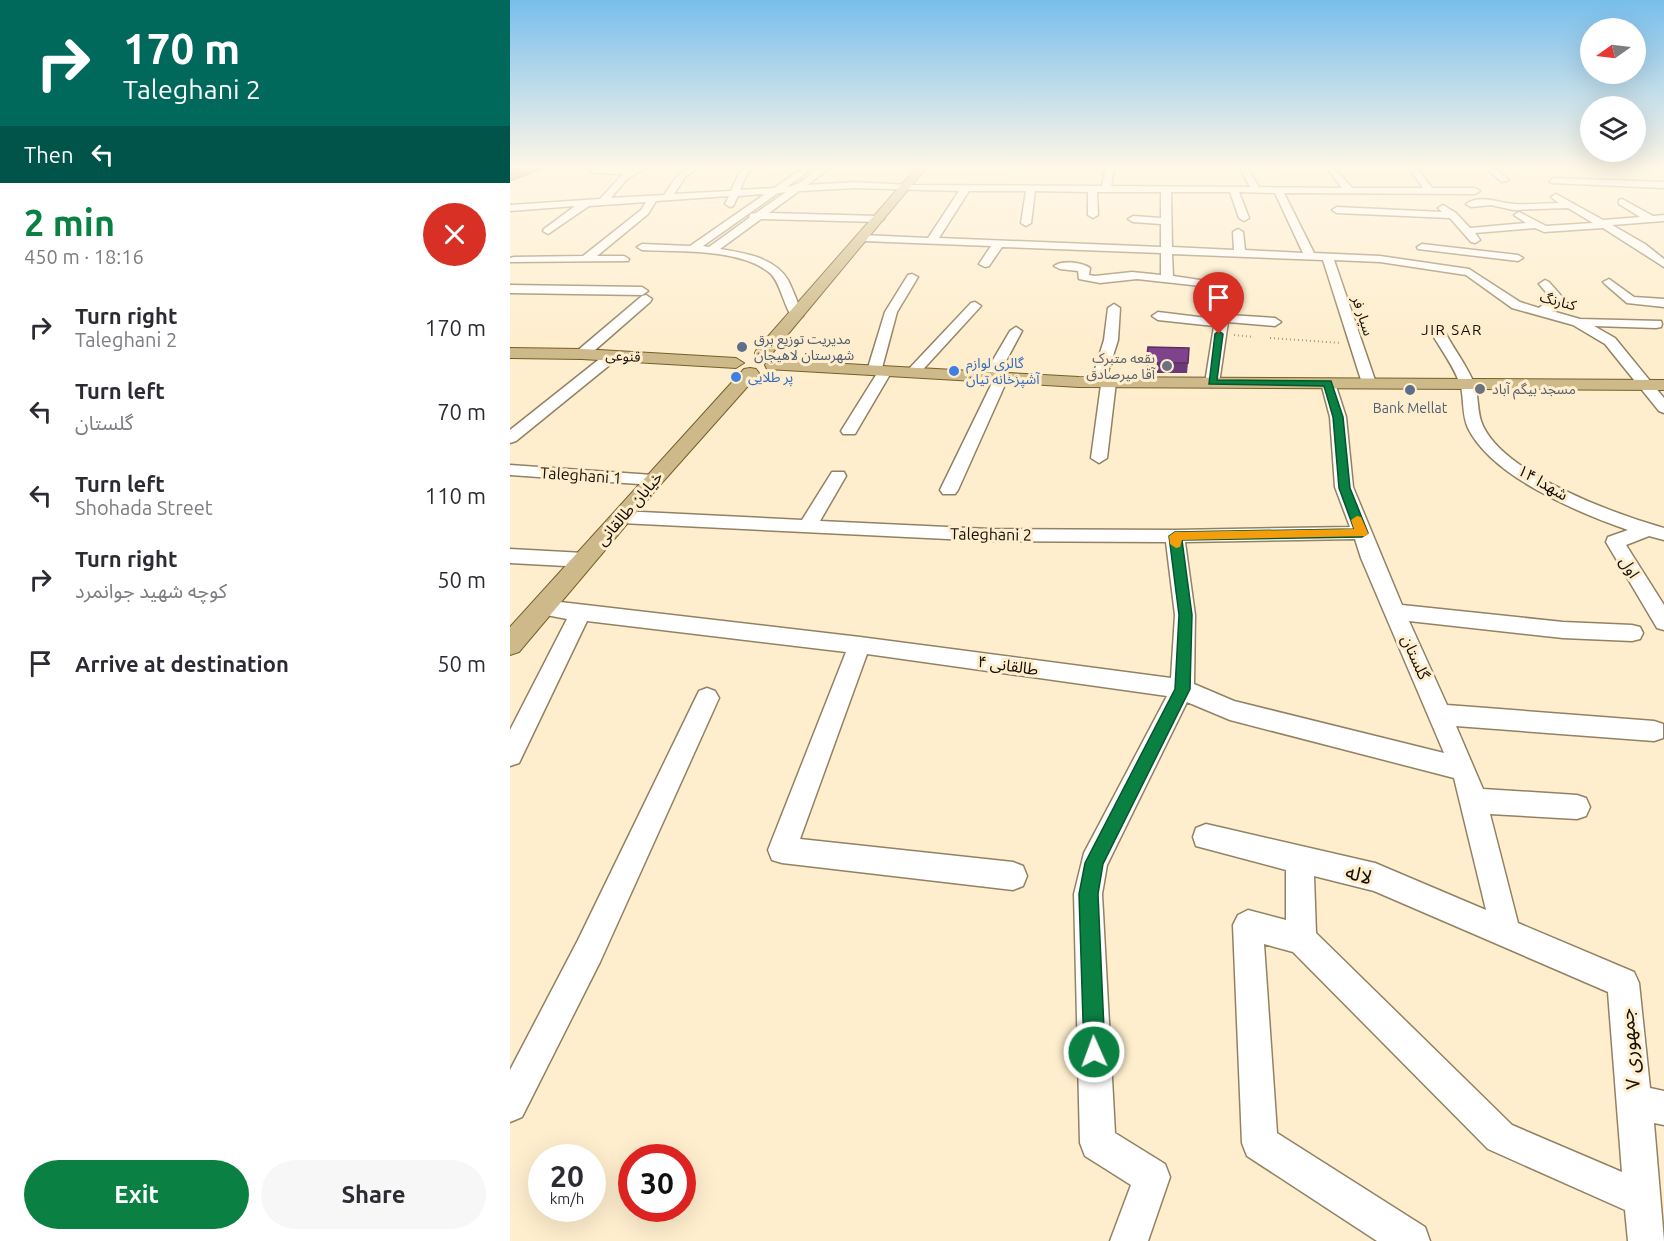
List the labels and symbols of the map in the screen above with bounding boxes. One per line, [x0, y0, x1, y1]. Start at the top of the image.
north arrow [1580, 18, 1646, 84]
pin [1193, 272, 1244, 334]
street label: کنارنگ [1538, 289, 1578, 315]
street label: سیار فر [1348, 293, 1377, 338]
district label: JIR SAR [1421, 321, 1483, 338]
place label: مدیریت توزیع برق شهرستان لاهیجان [754, 331, 854, 364]
marker: مدیریت توزیع برق شهرستان لاهیجان [735, 340, 749, 354]
street label: قنوعی [605, 347, 641, 366]
place label: بقعه متبرک آقا میرصادق [1086, 350, 1156, 383]
place label: گالری لوازم آشپزخانه تیان [966, 355, 1041, 389]
marker: بقعه متبرک آقا میرصادق [1160, 359, 1174, 373]
marker: گالری لوازم آشپزخانه تیان [947, 364, 961, 378]
place label: پر طلایی [748, 369, 793, 387]
marker: پر طلایی [729, 370, 743, 384]
place label: مسجد بیگم آباد [1492, 381, 1576, 400]
marker: مسجد بیگم آباد [1473, 382, 1487, 396]
marker: Bank Mellat [1403, 383, 1417, 397]
place label: Bank Mellat [1373, 400, 1448, 416]
street label: شهدا ۱۴ [1514, 460, 1571, 504]
street label: Taleghani 1 [540, 463, 622, 487]
street label: خیابان طالقانی [592, 467, 667, 549]
street label: Taleghani 2 [950, 524, 1032, 544]
street label: اول [1615, 553, 1643, 582]
street label: گلستان [1397, 632, 1434, 683]
street label: طالقانی ۴ [976, 652, 1040, 679]
street label: لاله [1343, 859, 1375, 889]
street label: جمهوری ۷ [1614, 1007, 1645, 1091]
position arrow [1062, 1020, 1126, 1084]
speed limit sign: 30 [618, 1144, 696, 1222]

